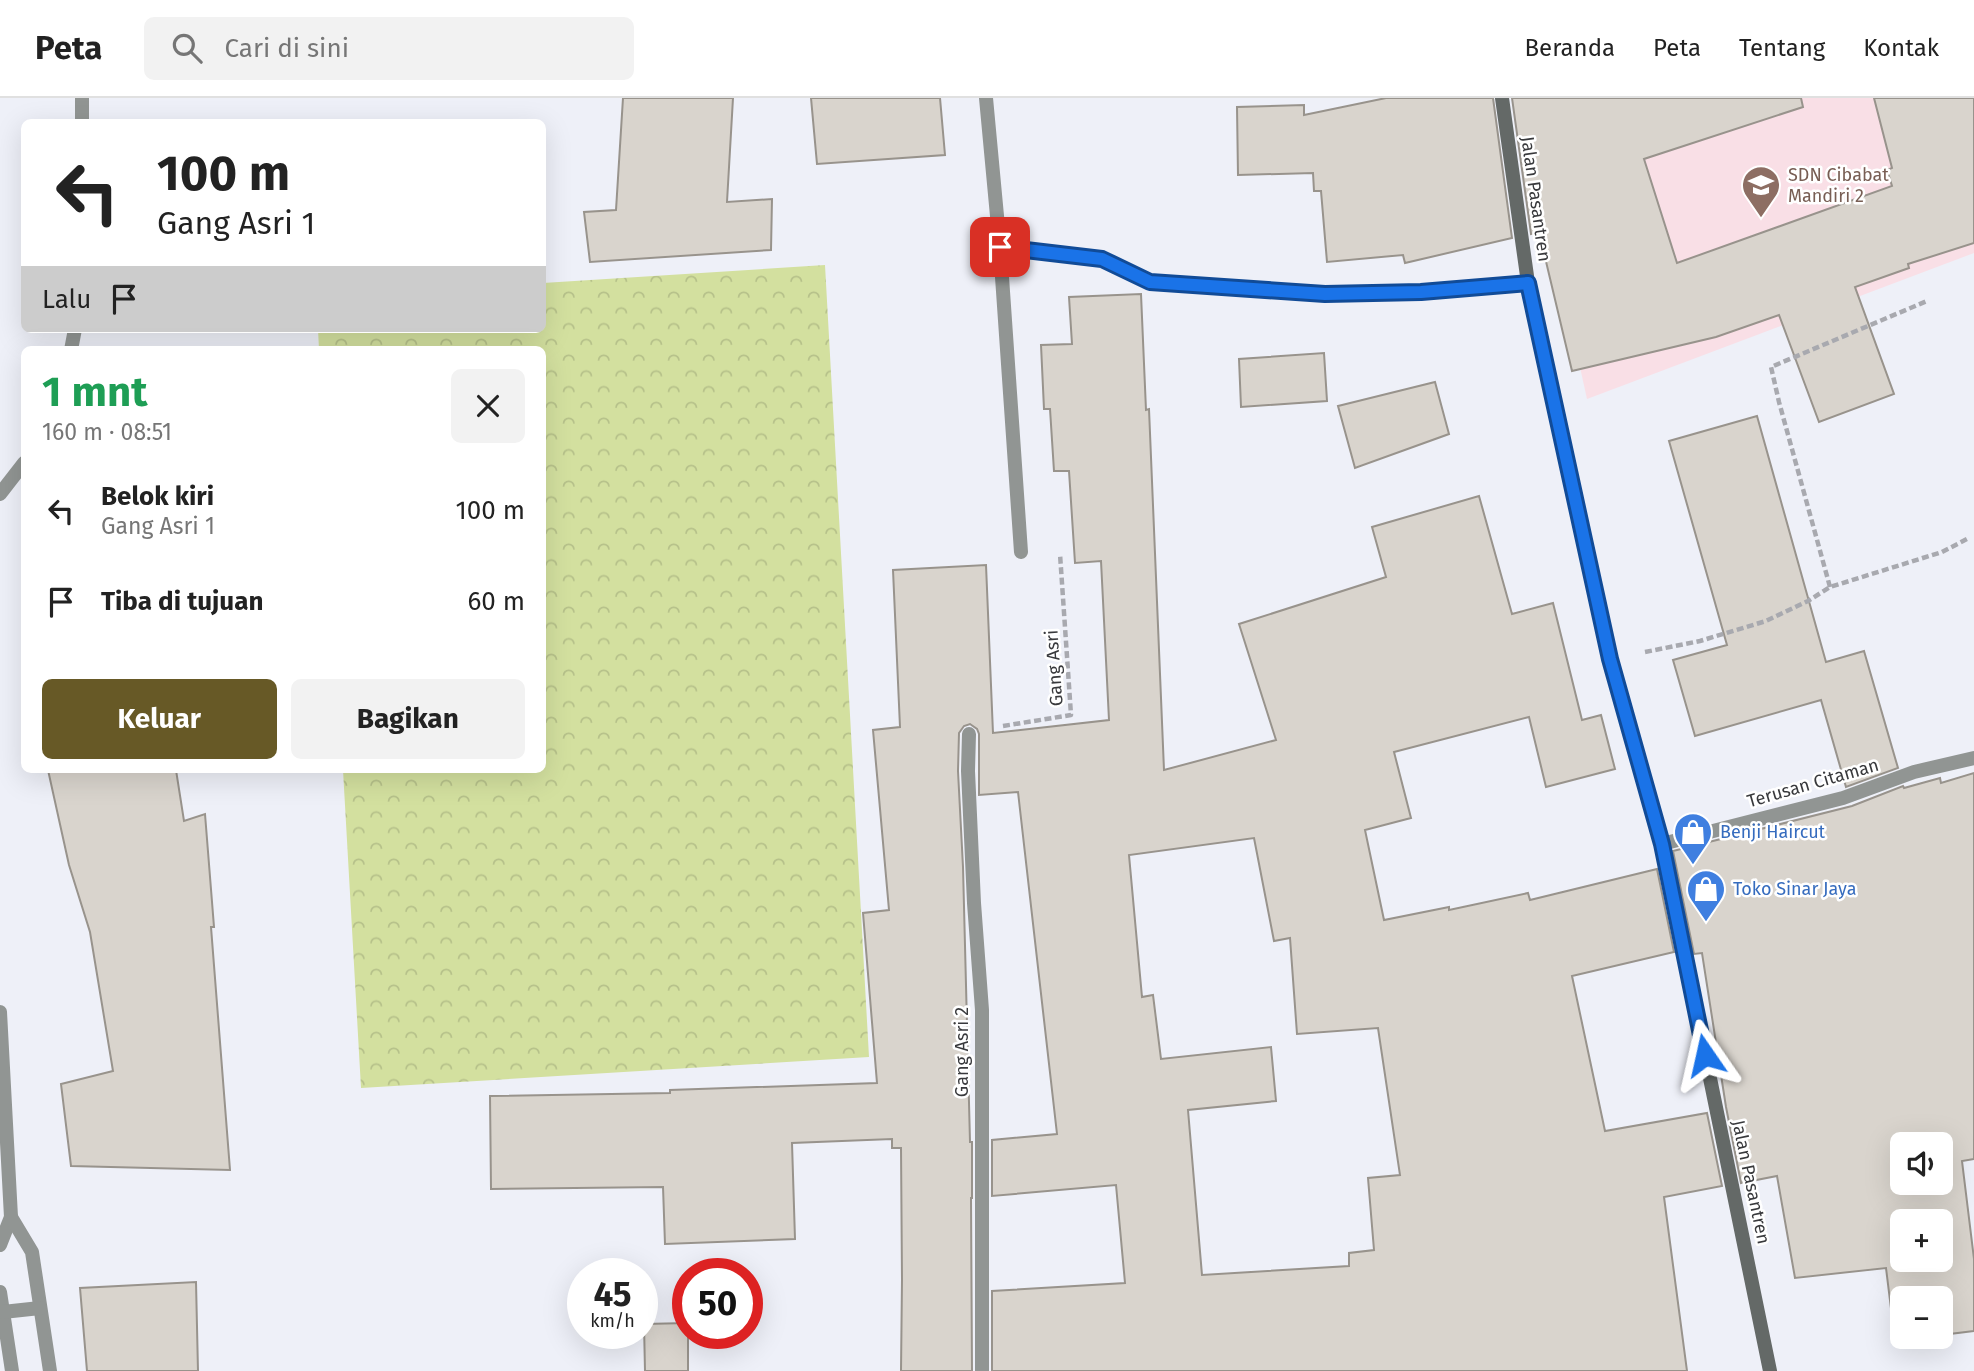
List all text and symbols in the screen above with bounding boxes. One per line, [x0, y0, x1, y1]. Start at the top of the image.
search box [144, 17, 634, 80]
text: Peta [35, 28, 102, 68]
icon: search [168, 29, 206, 67]
text: Cari di sini [224, 33, 349, 64]
text: Beranda [1524, 34, 1615, 62]
text: Peta [1653, 34, 1701, 62]
text: Tentang [1739, 34, 1825, 62]
text: Kontak [1863, 34, 1939, 62]
street label: Jalan Pasantren [1516, 135, 1556, 263]
text: 100 m [157, 144, 290, 203]
icon: left [42, 147, 133, 238]
school or university icon: SDN Cibabat Mandiri 2 [1740, 164, 1782, 219]
place label: SDN Cibabat Mandiri 2 [1788, 164, 1889, 207]
text: Gang Asri 1 [157, 204, 315, 242]
pin [970, 217, 1030, 277]
icon: arrive [981, 228, 1019, 266]
icon: arrive [105, 280, 143, 318]
text: Lalu [42, 284, 91, 315]
text: 1 mnt [42, 367, 147, 417]
button: close [451, 369, 525, 443]
text: 160 m · 08:51 [42, 418, 172, 446]
text: Belok kiri [101, 481, 214, 512]
icon: left [42, 492, 80, 530]
text: 100 m [456, 495, 525, 526]
text: Gang Asri 1 [101, 512, 215, 540]
icon: arrive [42, 583, 80, 621]
text: Tiba di tujuan [101, 586, 263, 617]
text: 60 m [467, 586, 525, 617]
street label: Gang Asri [1040, 629, 1068, 707]
button: Keluar [42, 679, 277, 759]
button: Bagikan [291, 679, 525, 759]
street label: Terusan Citaman [1745, 754, 1881, 812]
shop icon: Benji Haircut [1672, 811, 1714, 866]
place label: Benji Haircut [1720, 821, 1826, 843]
shop icon: Toko Sinar Jaya [1685, 868, 1727, 923]
place label: Toko Sinar Jaya [1733, 878, 1856, 900]
street label: Gang Asri 2 [951, 1007, 973, 1097]
position arrow [1668, 1018, 1742, 1092]
street label: Jalan Pasantren [1727, 1118, 1775, 1246]
map controls [1890, 1132, 1953, 1349]
button: sound [1890, 1132, 1953, 1195]
button: + [1890, 1209, 1953, 1272]
speed limit sign: 50 [672, 1258, 763, 1349]
text: 45 [593, 1273, 632, 1315]
button: − [1890, 1286, 1953, 1349]
text: km/h [590, 1310, 635, 1332]

